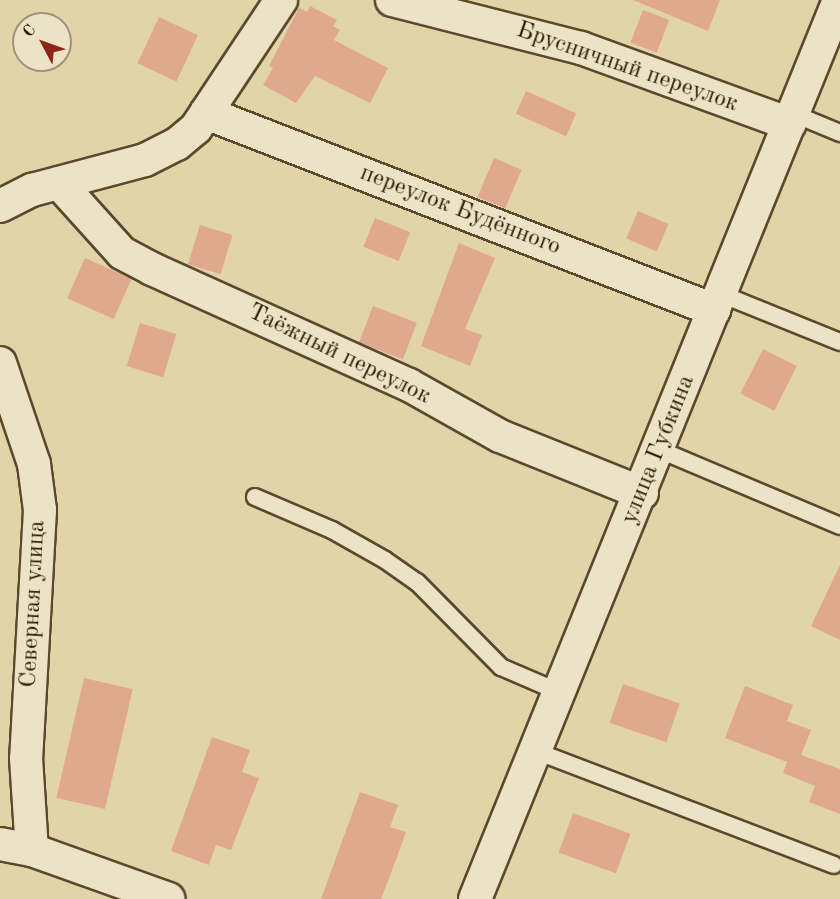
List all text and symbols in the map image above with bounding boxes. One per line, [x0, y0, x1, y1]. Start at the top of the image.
north arrow [12, 12, 72, 72]
street label: Брусничный переулок [512, 17, 742, 119]
text: С [20, 22, 39, 41]
street label: переулок Будённого [356, 159, 564, 263]
street label: Таёжный переулок [243, 298, 435, 412]
street label: улица Губкина [616, 371, 702, 529]
street label: Северная улица [15, 520, 53, 688]

